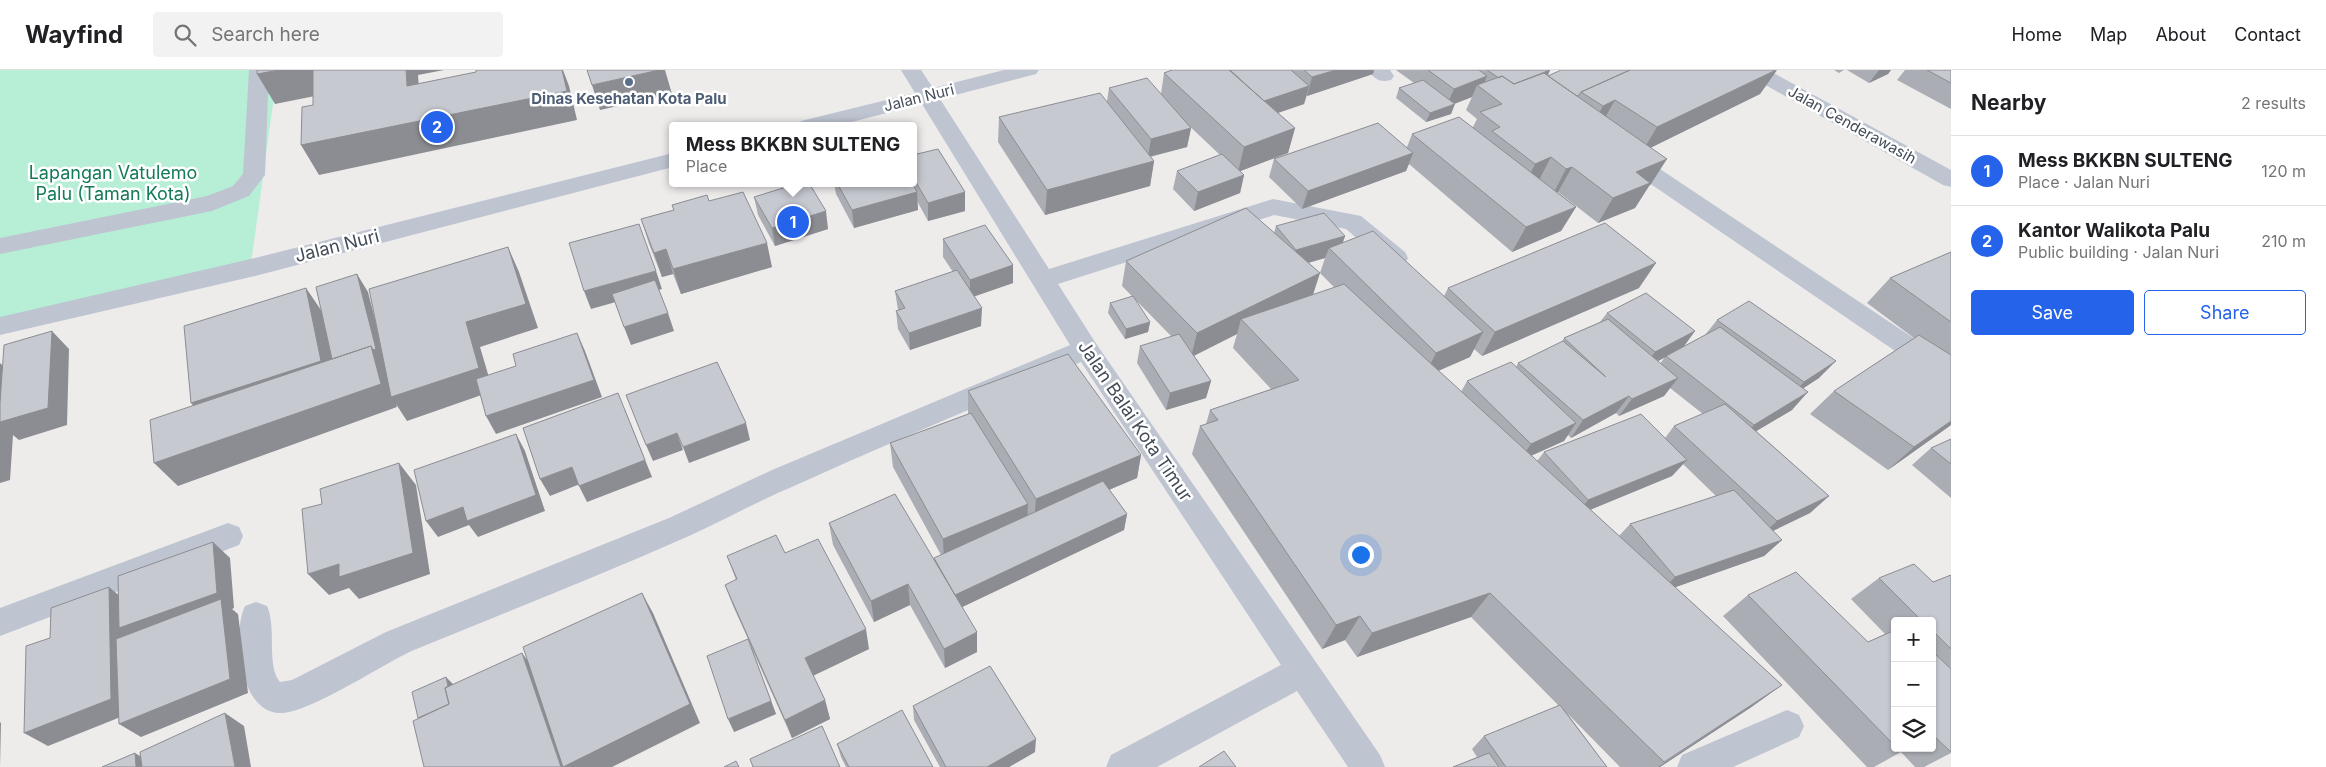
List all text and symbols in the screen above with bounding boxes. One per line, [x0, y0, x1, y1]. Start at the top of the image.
search box [153, 12, 503, 57]
text: Wayfind [25, 20, 123, 49]
icon: search [171, 21, 199, 49]
text: Search here [211, 23, 320, 46]
text: Home [2012, 24, 2062, 45]
text: Map [2090, 24, 2127, 45]
text: About [2155, 24, 2206, 45]
text: Contact [2234, 24, 2301, 45]
marker: Dinas Kesehatan Kota Palu [623, 76, 635, 88]
street label: Jalan Nuri [882, 80, 956, 115]
street label: Jalan Cenderawasih [1785, 81, 1920, 168]
place label: Dinas Kesehatan Kota Palu [531, 89, 727, 108]
text: Nearby [1971, 90, 2046, 115]
text: 2 results [2241, 93, 2306, 113]
pin: 2 [421, 108, 453, 146]
popup [669, 122, 917, 187]
text: Mess BKKBN SULTENG [686, 133, 900, 156]
text: Mess BKKBN SULTENG [2018, 149, 2233, 172]
text: Place [686, 156, 727, 176]
text: 1 [1984, 161, 1990, 181]
text: 120 m [2261, 161, 2306, 181]
park label: Lapangan Vatulemo Palu (Taman Kota) [29, 162, 197, 204]
text: Place · Jalan Nuri [2018, 172, 2150, 192]
pin: 1 [777, 203, 809, 241]
text: Kantor Walikota Palu [2018, 219, 2210, 242]
street label: Jalan Nuri [293, 225, 381, 266]
text: 2 [1982, 231, 1992, 251]
text: 210 m [2261, 231, 2306, 251]
text: Public building · Jalan Nuri [2018, 242, 2219, 262]
button: Save [1971, 290, 2134, 335]
button: Share [2144, 290, 2306, 335]
street label: Jalan Balai Kota Timur [1074, 337, 1197, 505]
your location [1348, 542, 1374, 568]
map controls [1891, 617, 1936, 752]
button: + [1891, 617, 1936, 662]
button: − [1891, 662, 1936, 707]
button: layers [1891, 707, 1936, 752]

